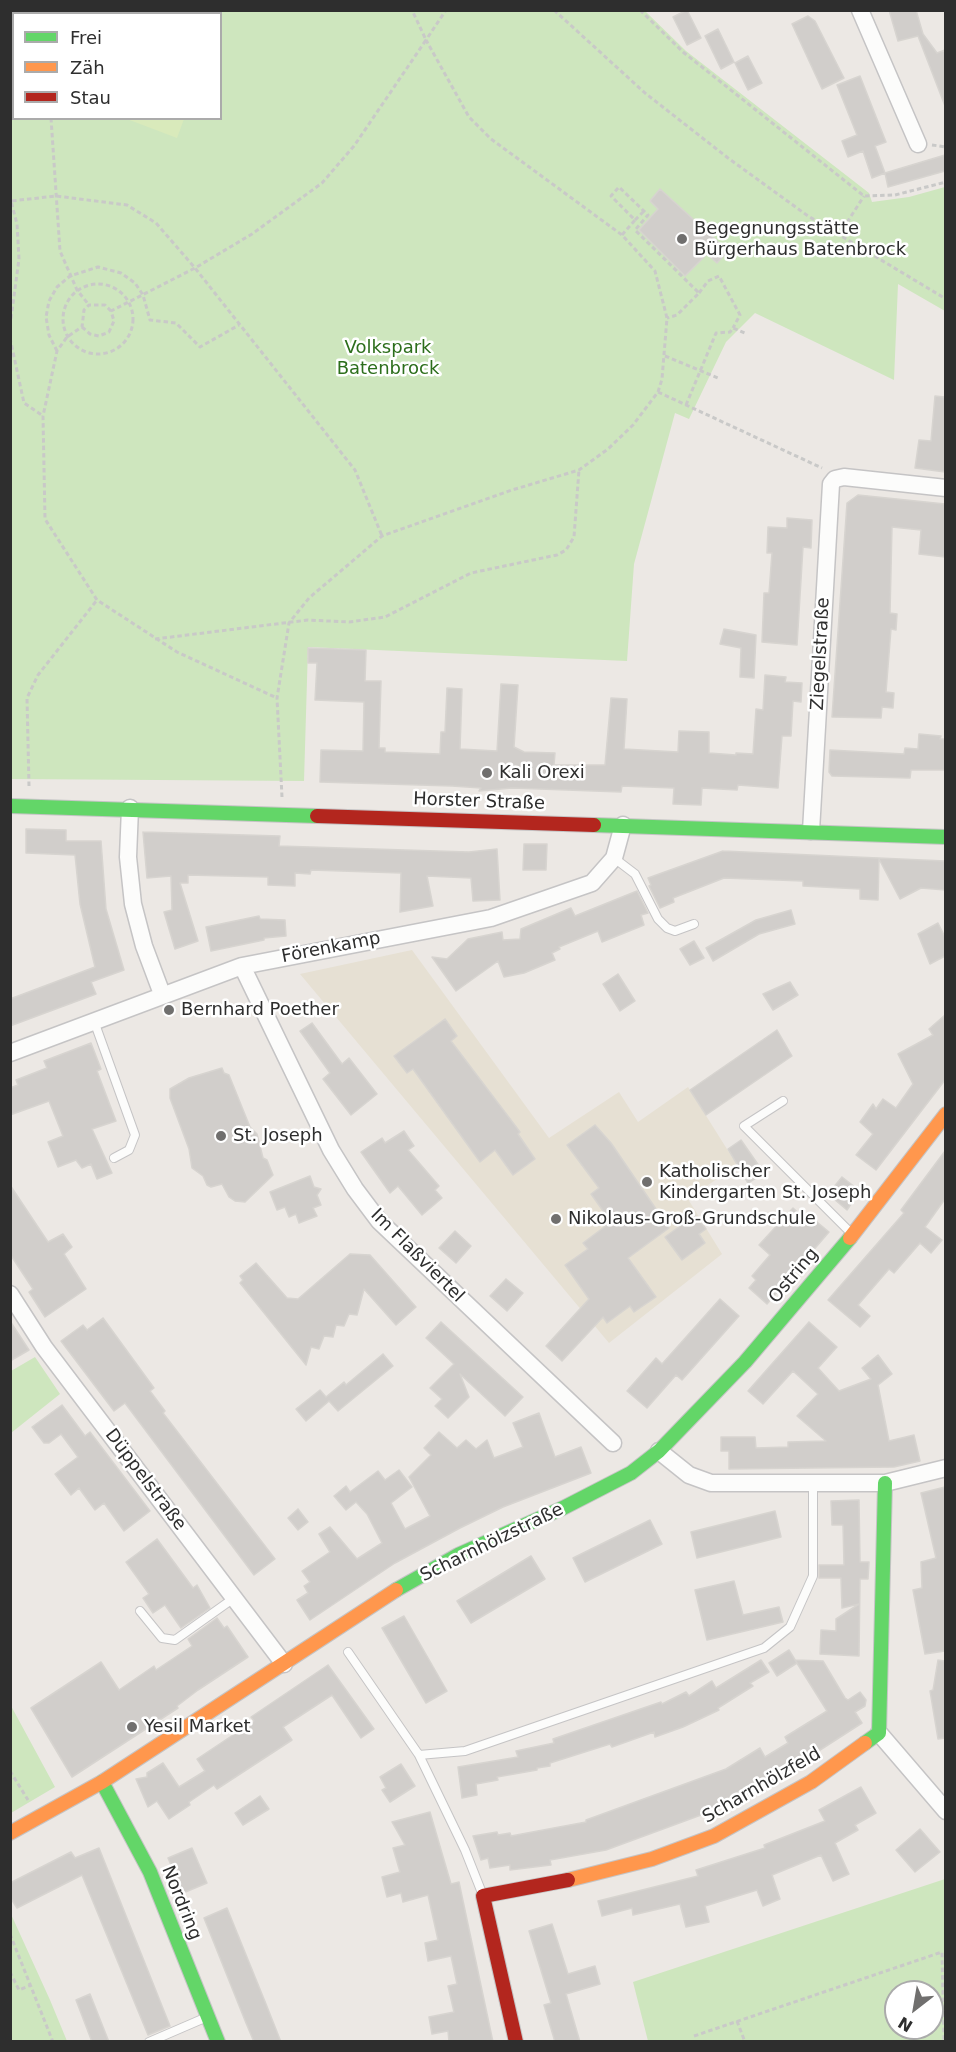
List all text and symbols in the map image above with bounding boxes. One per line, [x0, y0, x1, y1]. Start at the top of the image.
legend [12, 12, 222, 120]
text: Frei [70, 27, 102, 48]
text: Zäh [70, 57, 105, 78]
text: Stau [70, 87, 111, 108]
place label: Begegnungsstätte Bürgerhaus Batenbrock [694, 218, 906, 260]
marker: Begegnungsstätte Bürgerhaus Batenbrock [675, 232, 689, 246]
park label: Volkspark Batenbrock [337, 337, 439, 380]
street label: Ziegelstraße [807, 597, 835, 711]
place label: Kali Orexi [499, 762, 585, 784]
marker: Kali Orexi [480, 766, 494, 780]
street label: Horster Straße [413, 789, 545, 815]
street label: Förenkamp [280, 928, 382, 968]
place label: Bernhard Poether [181, 999, 339, 1021]
marker: Bernhard Poether [162, 1003, 176, 1017]
place label: St. Joseph [233, 1125, 323, 1147]
marker: St. Joseph [214, 1129, 228, 1143]
place label: Katholischer Kindergarten St. Joseph [659, 1161, 871, 1204]
marker: Katholischer Kindergarten St. Joseph [640, 1175, 654, 1189]
street label: Im Flaßviertel [366, 1205, 468, 1307]
place label: Nikolaus-Groß-Grundschule [568, 1208, 816, 1230]
marker: Nikolaus-Groß-Grundschule [549, 1212, 563, 1226]
street label: Ostring [765, 1244, 823, 1308]
street label: Düppelstraße [100, 1425, 190, 1535]
street label: Scharnhölzstraße [417, 1499, 567, 1587]
place label: Yesil Market [144, 1716, 251, 1738]
marker: Yesil Market [125, 1720, 139, 1734]
street label: Scharnhölzfeld [699, 1743, 825, 1829]
street label: Nordring [156, 1863, 206, 1943]
north arrow [884, 1980, 944, 2040]
text: N [895, 2013, 916, 2036]

